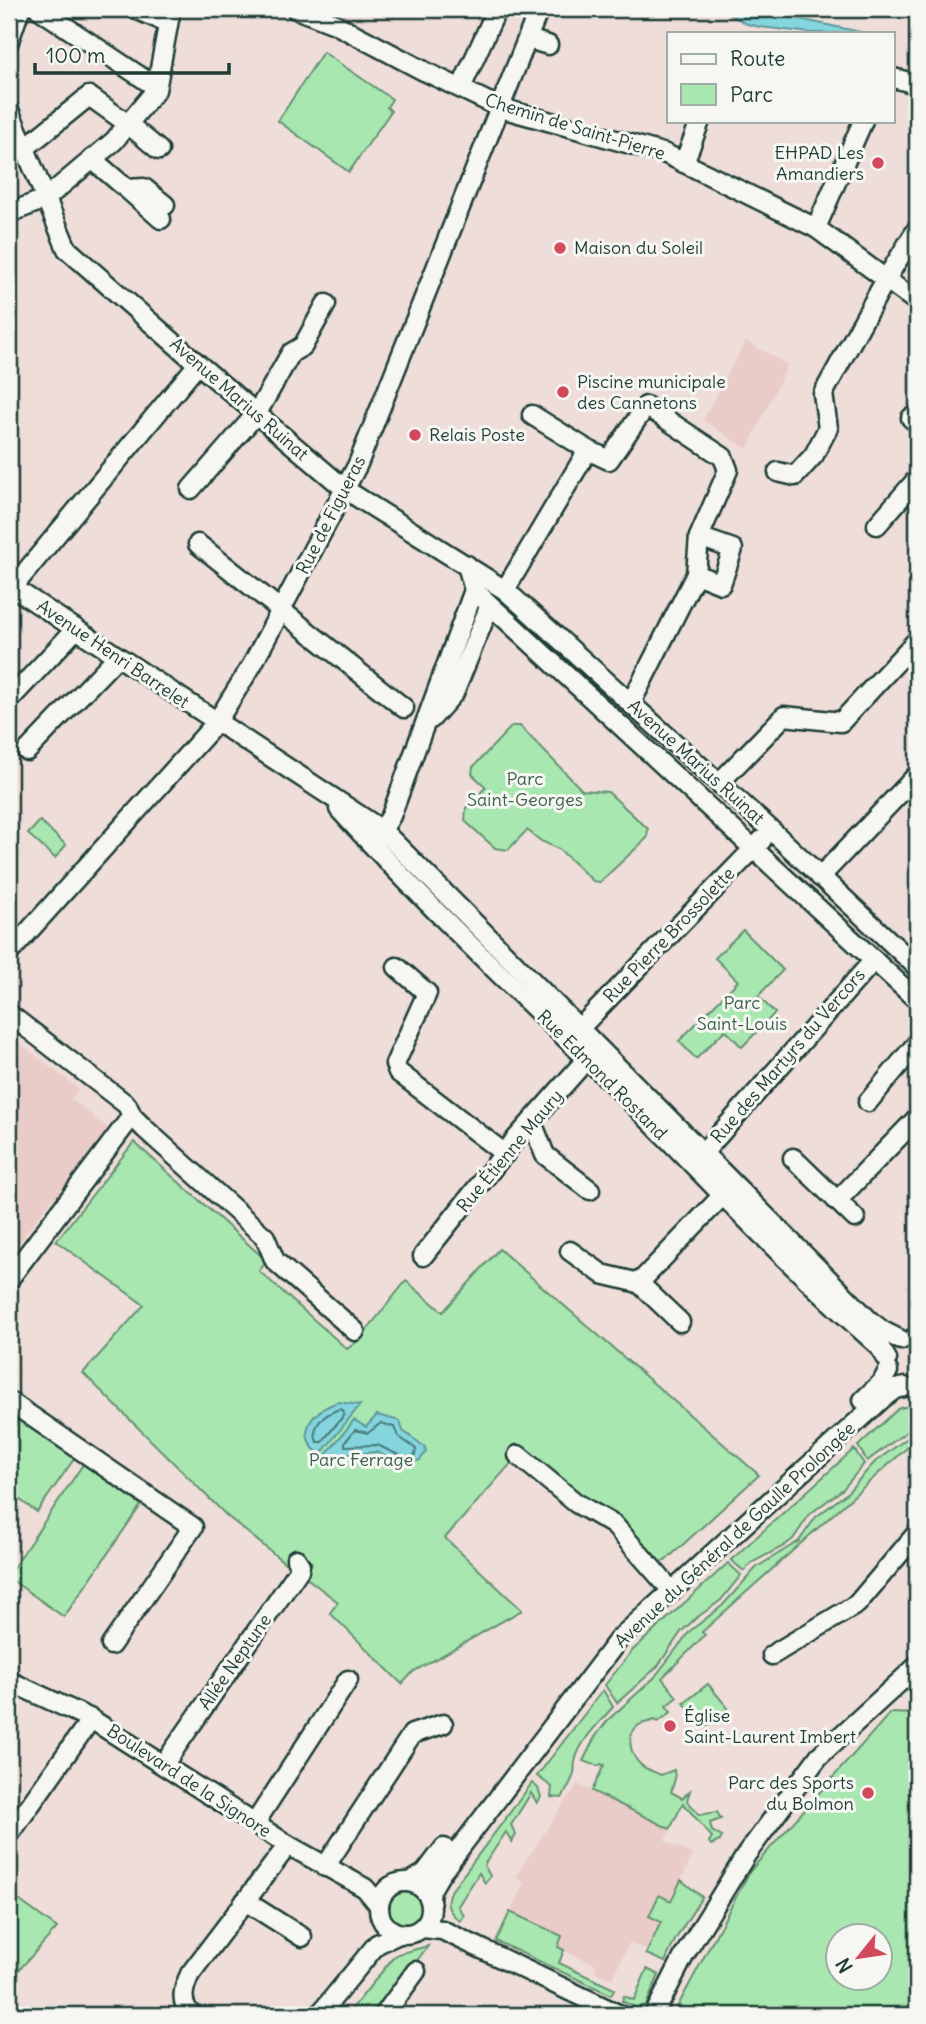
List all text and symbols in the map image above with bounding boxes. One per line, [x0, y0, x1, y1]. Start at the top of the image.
scale bar [35, 32, 229, 76]
legend [667, 32, 894, 122]
text: 100 m [46, 42, 105, 69]
text: Route [730, 45, 785, 72]
text: Parc [730, 81, 773, 108]
street label: Chemin de Saint-Pierre [482, 88, 668, 165]
place label: EHPAD Les Amandiers [775, 141, 864, 185]
marker: EHPAD Les Amandiers [870, 155, 886, 171]
place label: Maison du Soleil [574, 236, 703, 259]
marker: Maison du Soleil [552, 240, 568, 256]
street label: Avenue Marius Ruinat [165, 332, 313, 465]
place label: Piscine municipale des Cannetons [577, 370, 726, 414]
marker: Piscine municipale des Cannetons [555, 384, 571, 400]
place label: Relais Poste [429, 423, 525, 446]
marker: Relais Poste [407, 427, 423, 443]
street label: Rue de Figueras [291, 452, 370, 578]
street label: Avenue Henri Barrelet [33, 594, 194, 713]
street label: Avenue Marius Ruinat [623, 694, 770, 829]
park label: Parc Saint-Georges [467, 767, 583, 811]
street label: Rue Pierre Brossolette [598, 862, 739, 1007]
street label: Rue des Martyrs du Vercors [705, 964, 870, 1148]
park label: Parc Saint-Louis [697, 991, 787, 1035]
street label: Rue Edmond Rostand [532, 1005, 673, 1145]
street label: Rue Étienne Maury [451, 1085, 568, 1217]
street label: Avenue du Général de Gaulle Prolongée [609, 1417, 860, 1652]
park label: Parc Ferrage [309, 1448, 413, 1471]
street label: Allée Neptune [193, 1609, 276, 1714]
place label: Église Saint-Laurent Imbert [684, 1704, 856, 1748]
marker: Église Saint-Laurent Imbert [662, 1718, 678, 1734]
street label: Boulevard de la Signore [103, 1719, 276, 1842]
place label: Parc des Sports du Bolmon [728, 1771, 854, 1815]
marker: Parc des Sports du Bolmon [860, 1785, 876, 1801]
north arrow [824, 1923, 894, 1993]
text: N [831, 1954, 858, 1977]

